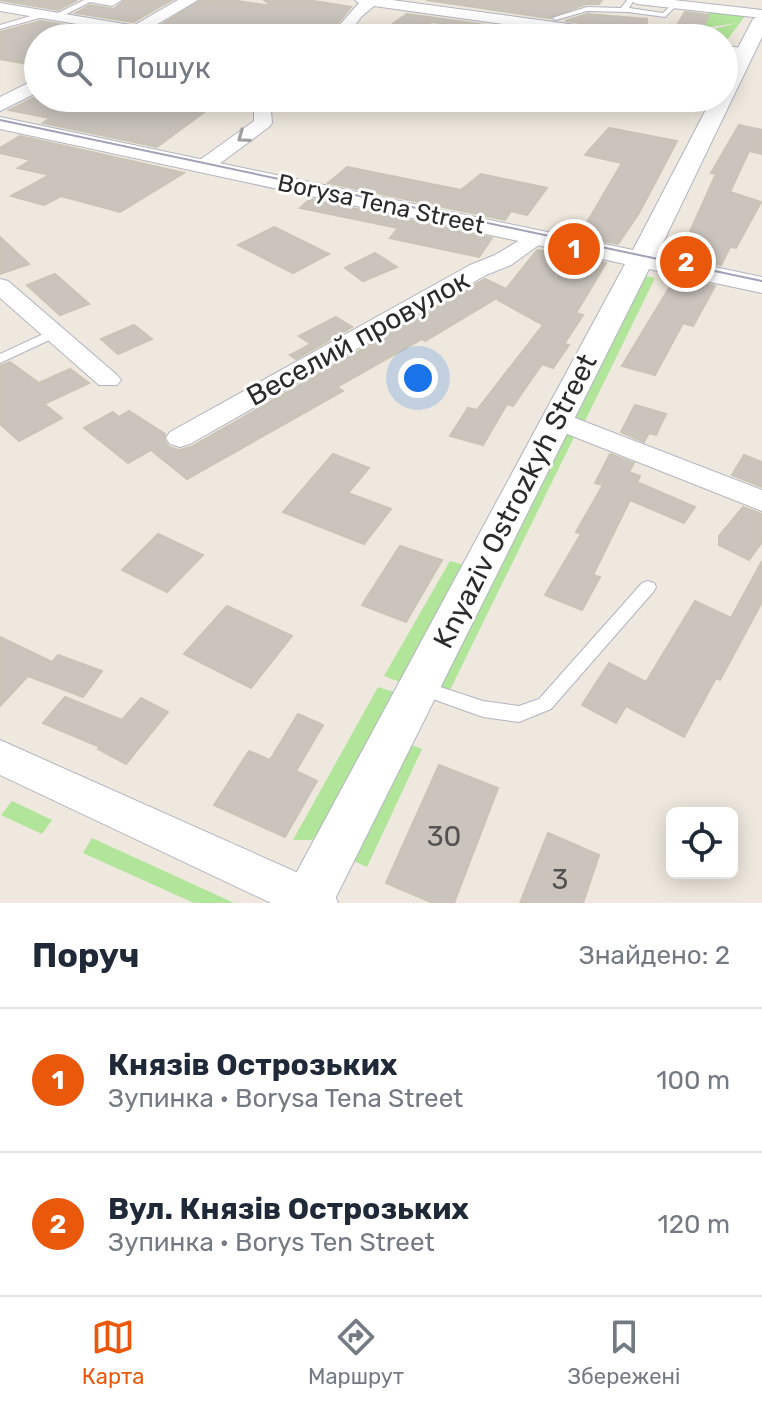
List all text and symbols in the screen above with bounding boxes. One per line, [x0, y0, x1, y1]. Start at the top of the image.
search box [24, 24, 738, 112]
icon: search [52, 46, 96, 90]
text: Пошук [116, 50, 211, 86]
one-way arrow [238, 127, 252, 142]
street label: Borysa Tena Street [275, 168, 487, 240]
pin: 1 [548, 219, 600, 279]
pin: 2 [660, 232, 712, 292]
street label: Веселий провулок [241, 263, 475, 413]
street label: Knyaziv Ostrozkyh Street [426, 348, 604, 654]
your location [398, 358, 438, 398]
map controls [666, 807, 738, 879]
button: locate [666, 807, 738, 879]
house number: 30 [427, 820, 461, 853]
house number: 3 [552, 863, 568, 896]
text: Поруч [32, 935, 140, 976]
text: Знайдено: 2 [579, 940, 730, 971]
text: Князів Острозьких [108, 1047, 397, 1083]
text: 1 [52, 1065, 64, 1096]
text: 100 m [656, 1065, 730, 1096]
text: Зупинка · Borysa Tena Street [108, 1083, 463, 1114]
text: Вул. Князів Острозьких [108, 1191, 469, 1227]
text: 2 [50, 1209, 66, 1240]
text: 120 m [658, 1209, 730, 1240]
text: Зупинка · Borys Ten Street [108, 1227, 435, 1258]
tab: Карта [82, 1315, 144, 1390]
tab: Маршрут [308, 1315, 404, 1390]
tab: Збережені [567, 1315, 680, 1390]

